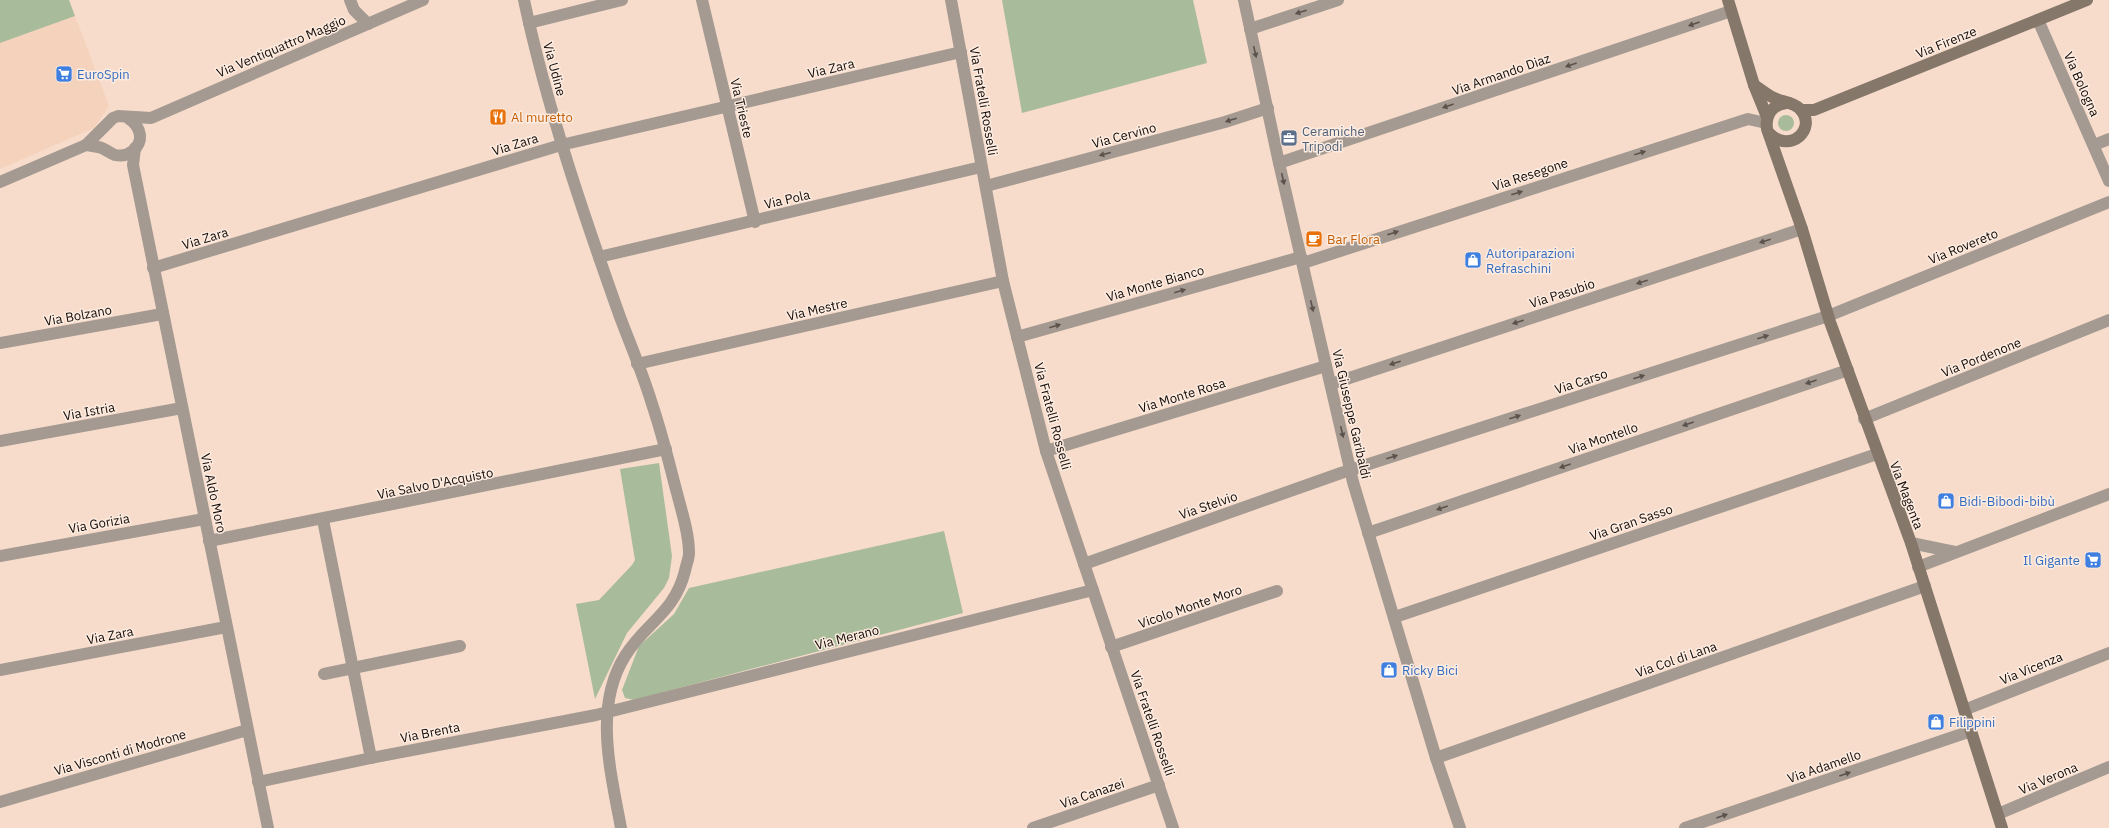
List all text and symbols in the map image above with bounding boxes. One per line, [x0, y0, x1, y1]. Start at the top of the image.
one-way arrow [1295, 9, 1307, 15]
street label: Via Ventiquattro Maggio [214, 12, 348, 81]
one-way arrow [1688, 21, 1700, 27]
street label: Via Firenze [1913, 23, 1979, 62]
street label: Via Udine [539, 40, 570, 98]
street label: Via Fratelli Rosselli [966, 45, 1001, 157]
one-way arrow [1253, 46, 1259, 58]
street label: Via Bologna [2060, 49, 2103, 119]
street label: Via Armando Diaz [1450, 50, 1553, 99]
street label: Via Zara [806, 55, 856, 82]
one-way arrow [1565, 62, 1577, 68]
supermarket icon: EuroSpin [54, 64, 74, 84]
place label: EuroSpin [77, 66, 130, 83]
street label: Via Trieste [726, 76, 757, 140]
one-way arrow [1441, 104, 1453, 110]
restaurant icon: Al muretto [488, 107, 508, 127]
place label: Al muretto [511, 109, 573, 126]
one-way arrow [1225, 117, 1237, 123]
street label: Via Cervino [1090, 119, 1158, 152]
place label: Ceramiche Tripodi [1302, 123, 1365, 155]
office icon: Ceramiche Tripodi [1279, 128, 1299, 148]
street label: Via Zara [490, 129, 540, 160]
one-way arrow [1635, 150, 1647, 156]
one-way arrow [1099, 151, 1111, 157]
street label: Via Resegone [1490, 154, 1570, 195]
one-way arrow [1280, 173, 1286, 185]
street label: Via Pola [763, 186, 812, 213]
one-way arrow [1511, 190, 1523, 196]
street label: Via Zara [180, 223, 230, 254]
street label: Via Rovereto [1926, 225, 2000, 268]
cafe icon: Bar Flora [1304, 229, 1324, 249]
one-way arrow [1387, 230, 1399, 236]
place label: Bar Flora [1327, 231, 1380, 248]
one-way arrow [1759, 238, 1771, 244]
place label: Autoriparazioni Refraschini [1486, 245, 1575, 277]
shop icon: Autoriparazioni Refraschini [1463, 250, 1483, 270]
street label: Via Monte Bianco [1104, 261, 1206, 306]
street label: Via Pasubio [1527, 275, 1597, 312]
one-way arrow [1635, 279, 1647, 285]
one-way arrow [1174, 288, 1186, 294]
street label: Via Mestre [785, 294, 849, 325]
one-way arrow [1310, 299, 1316, 312]
street label: Via Bolzano [43, 301, 113, 330]
one-way arrow [1512, 320, 1524, 326]
one-way arrow [1049, 323, 1061, 329]
one-way arrow [1757, 334, 1769, 340]
street label: Via Pordenone [1939, 334, 2024, 381]
street label: Via Giuseppe Garibaldi [1328, 348, 1375, 481]
one-way arrow [1388, 360, 1400, 366]
street label: Via Fratelli Rosselli [1030, 361, 1075, 472]
street label: Via Carso [1553, 365, 1610, 398]
street label: Via Monte Rosa [1137, 374, 1228, 417]
one-way arrow [1634, 374, 1646, 380]
one-way arrow [1804, 380, 1816, 386]
street label: Via Istria [62, 399, 116, 424]
one-way arrow [1510, 414, 1522, 420]
street label: Via Montello [1566, 419, 1640, 458]
one-way arrow [1681, 421, 1693, 427]
one-way arrow [1339, 426, 1345, 438]
street label: Via Aldo Moro [197, 452, 230, 534]
one-way arrow [1386, 454, 1398, 460]
street label: Via Magenta [1886, 459, 1927, 532]
one-way arrow [1558, 463, 1570, 469]
street label: Via Salvo D'Acquisto [376, 464, 495, 503]
street label: Via Stelvio [1177, 488, 1240, 523]
shop icon: Bidi-Bibodi-bibù [1936, 491, 1956, 511]
place label: Bidi-Bibodi-bibù [1959, 493, 2055, 510]
street label: Via Gran Sasso [1587, 500, 1675, 545]
one-way arrow [1435, 505, 1447, 511]
street label: Via Gorizia [67, 510, 131, 537]
supermarket icon: Il Gigante [2083, 550, 2103, 570]
place label: Il Gigante [2023, 552, 2080, 569]
street label: Vicolo Monte Moro [1136, 581, 1244, 632]
street label: Via Merano [813, 621, 881, 654]
street label: Via Zara [85, 623, 135, 648]
street label: Via Col di Lana [1633, 638, 1719, 681]
street label: Via Vicenza [1997, 648, 2065, 689]
shop icon: Ricky Bici [1379, 660, 1399, 680]
place label: Ricky Bici [1402, 662, 1458, 679]
street label: Via Fratelli Rosselli [1127, 668, 1179, 778]
shop icon: Filippini [1926, 712, 1946, 732]
place label: Filippini [1949, 714, 1995, 731]
street label: Via Brenta [399, 718, 461, 747]
street label: Via Visconti di Modrone [52, 726, 188, 779]
street label: Via Adamello [1785, 746, 1863, 787]
street label: Via Verona [2016, 758, 2080, 798]
one-way arrow [1840, 771, 1852, 777]
street label: Via Canazei [1058, 775, 1127, 812]
one-way arrow [1717, 812, 1729, 818]

